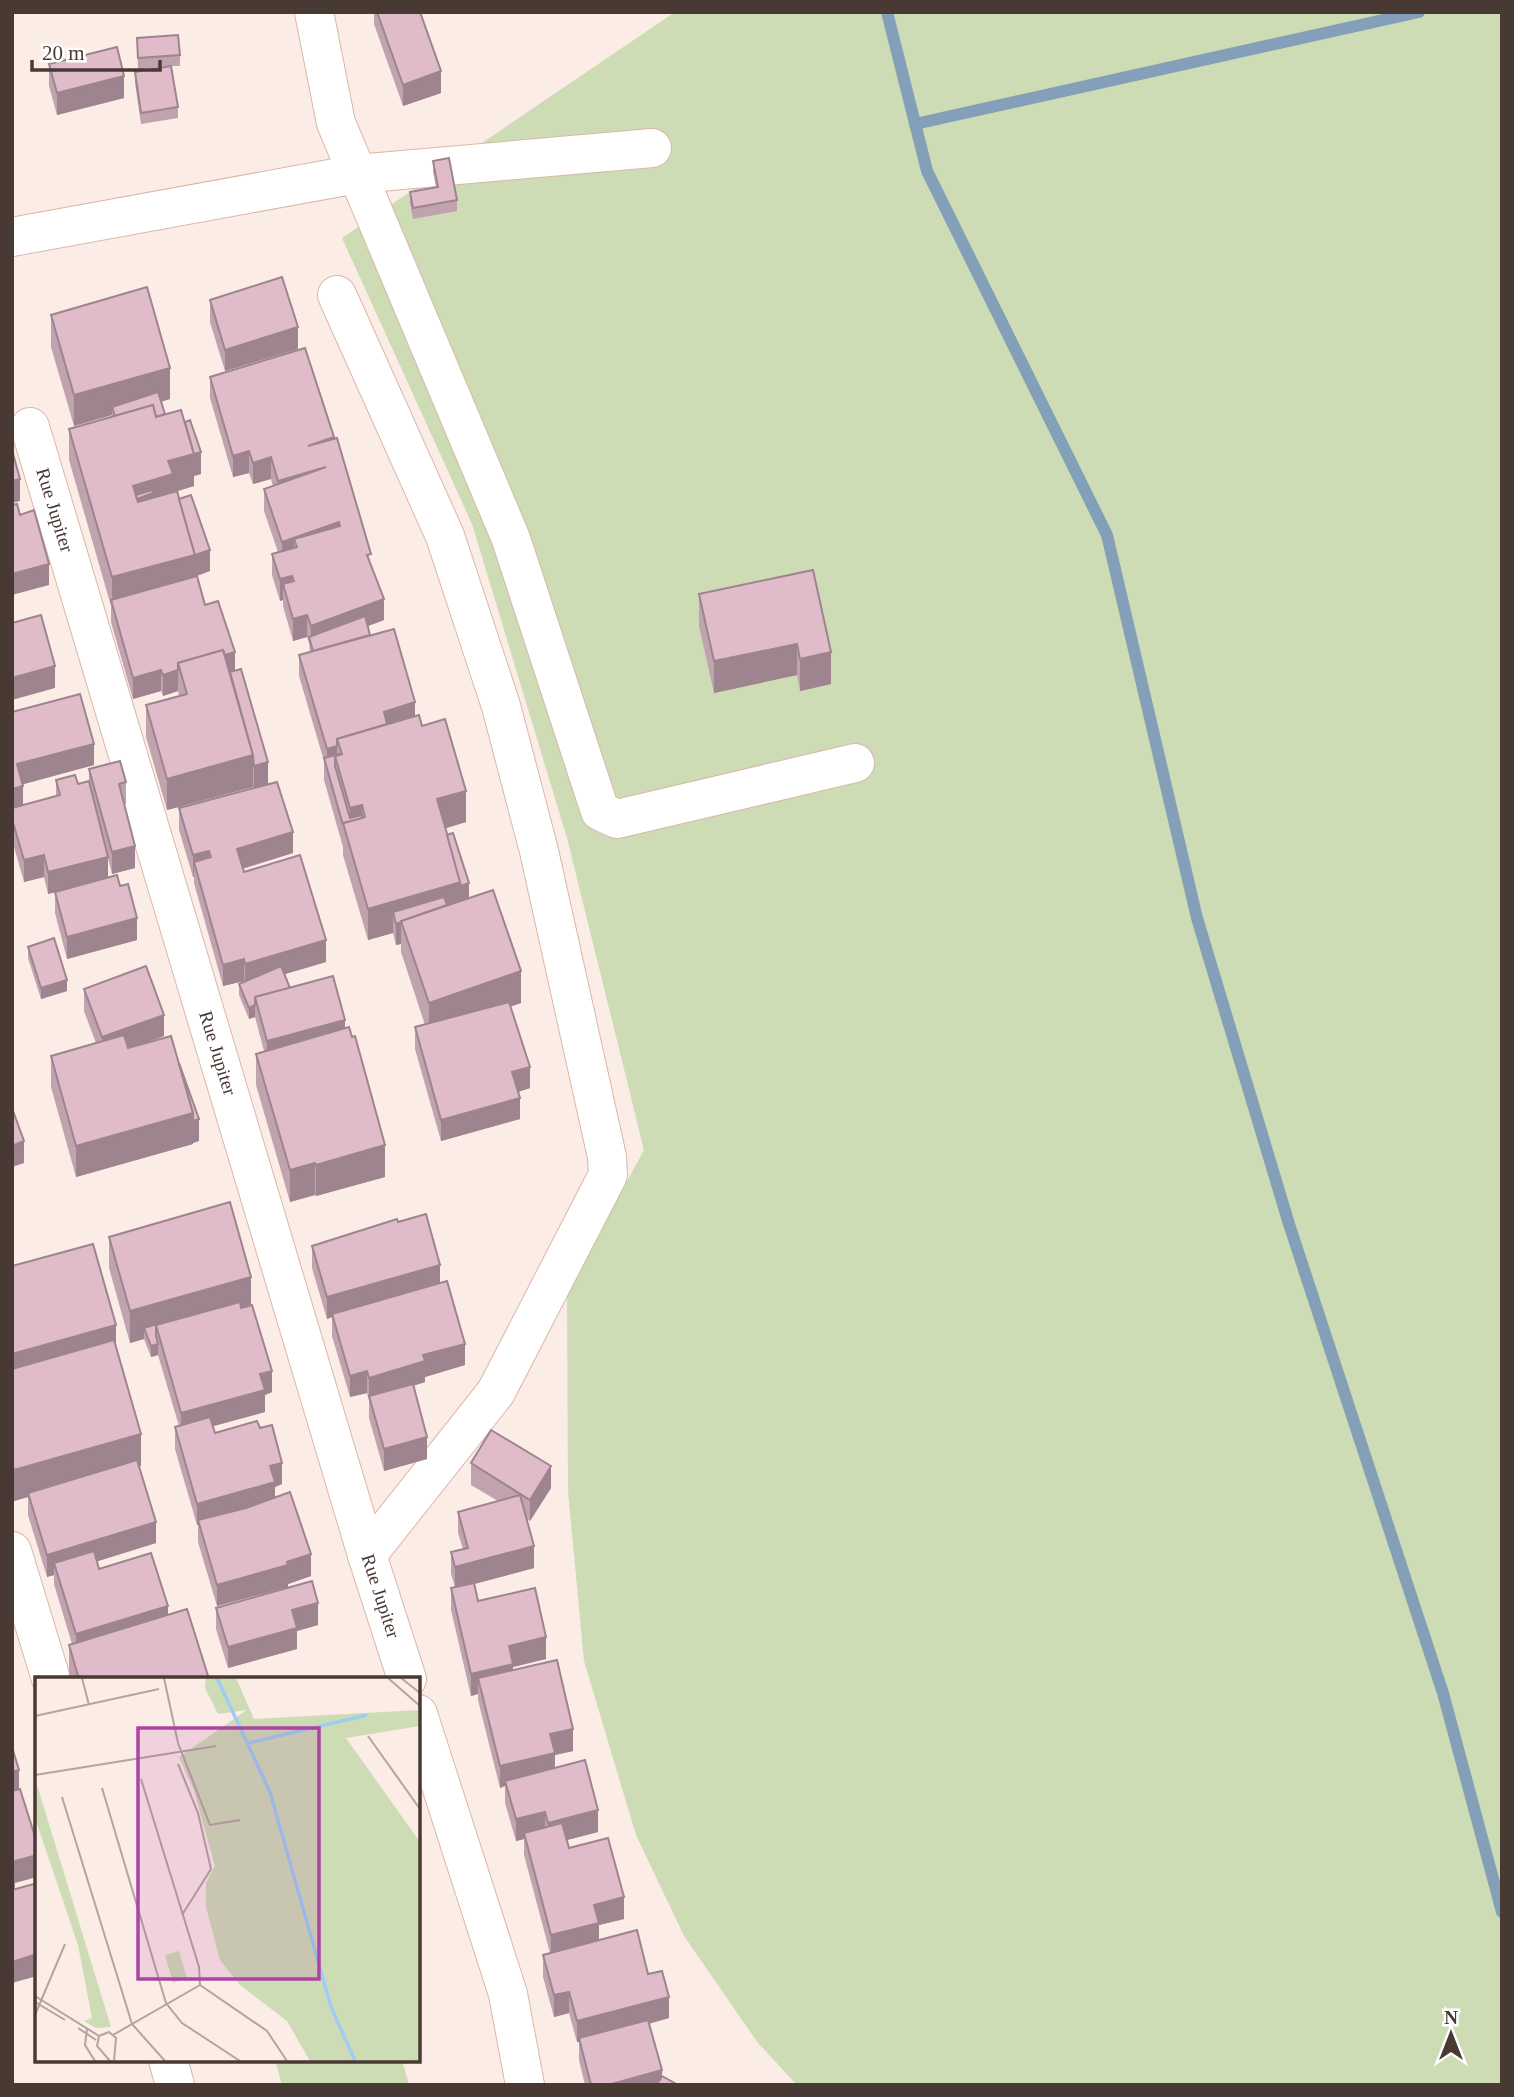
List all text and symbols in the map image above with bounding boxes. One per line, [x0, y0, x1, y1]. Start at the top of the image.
scale bar [32, 28, 159, 72]
text: 20 m [42, 41, 85, 65]
street label: Rue Jupiter [32, 465, 78, 555]
street label: Rue Jupiter [195, 1008, 241, 1098]
street label: Rue Jupiter [358, 1551, 405, 1641]
inset map [35, 1677, 420, 2062]
north arrow [1416, 1999, 1486, 2069]
text: N [1444, 2007, 1458, 2028]

